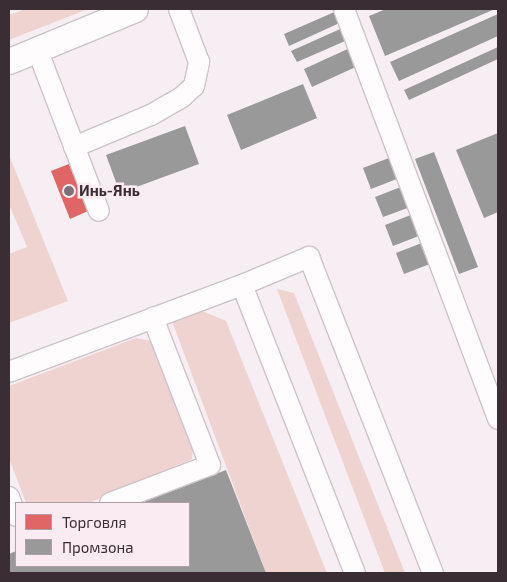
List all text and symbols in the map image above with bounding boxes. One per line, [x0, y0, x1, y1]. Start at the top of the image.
place label: Инь-Янь [79, 182, 140, 200]
marker: Инь-Янь [63, 185, 75, 197]
legend [15, 502, 190, 567]
text: Торговля [62, 513, 127, 531]
text: Промзона [62, 538, 134, 556]

